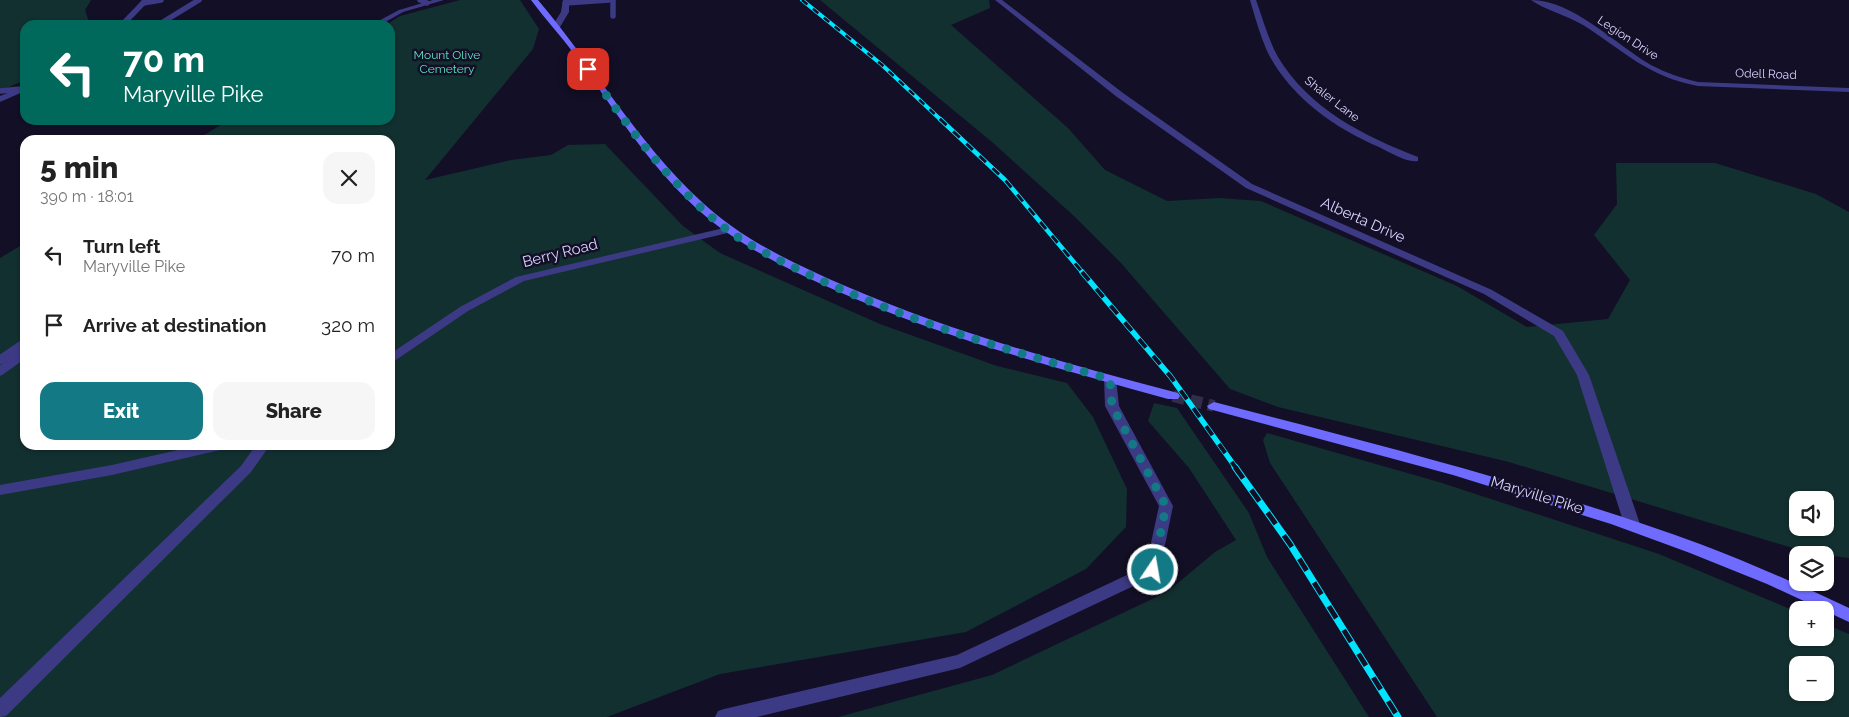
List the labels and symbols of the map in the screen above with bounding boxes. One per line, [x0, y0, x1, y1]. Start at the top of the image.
street label: Legion Drive [1595, 13, 1661, 63]
park label: Mount Olive Cemetery [414, 48, 480, 76]
pin [567, 48, 609, 90]
street label: Odell Road [1735, 66, 1797, 82]
street label: Shaler Lane [1302, 73, 1362, 125]
street label: Alberta Drive [1318, 193, 1408, 247]
street label: Berry Road [521, 235, 599, 271]
street label: Maryville Pike [1489, 472, 1586, 518]
position arrow [1126, 543, 1178, 595]

